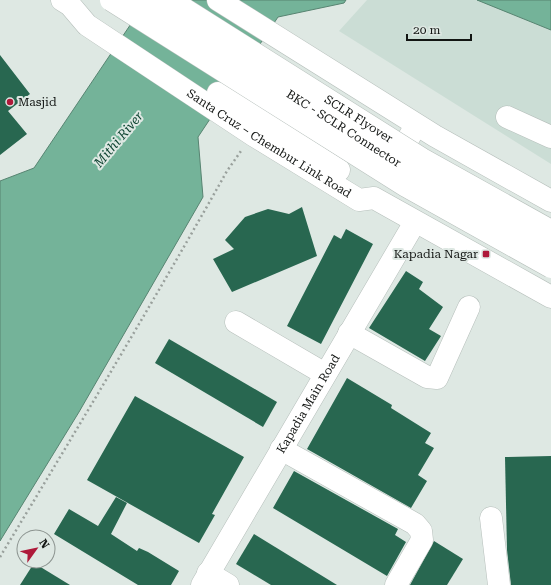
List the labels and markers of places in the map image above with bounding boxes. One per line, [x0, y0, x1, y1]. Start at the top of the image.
place label: Masjid [18, 95, 57, 109]
marker: Masjid [5, 97, 15, 107]
place label: Kapadia Nagar [394, 247, 478, 261]
marker: Kapadia Nagar [481, 249, 491, 259]

